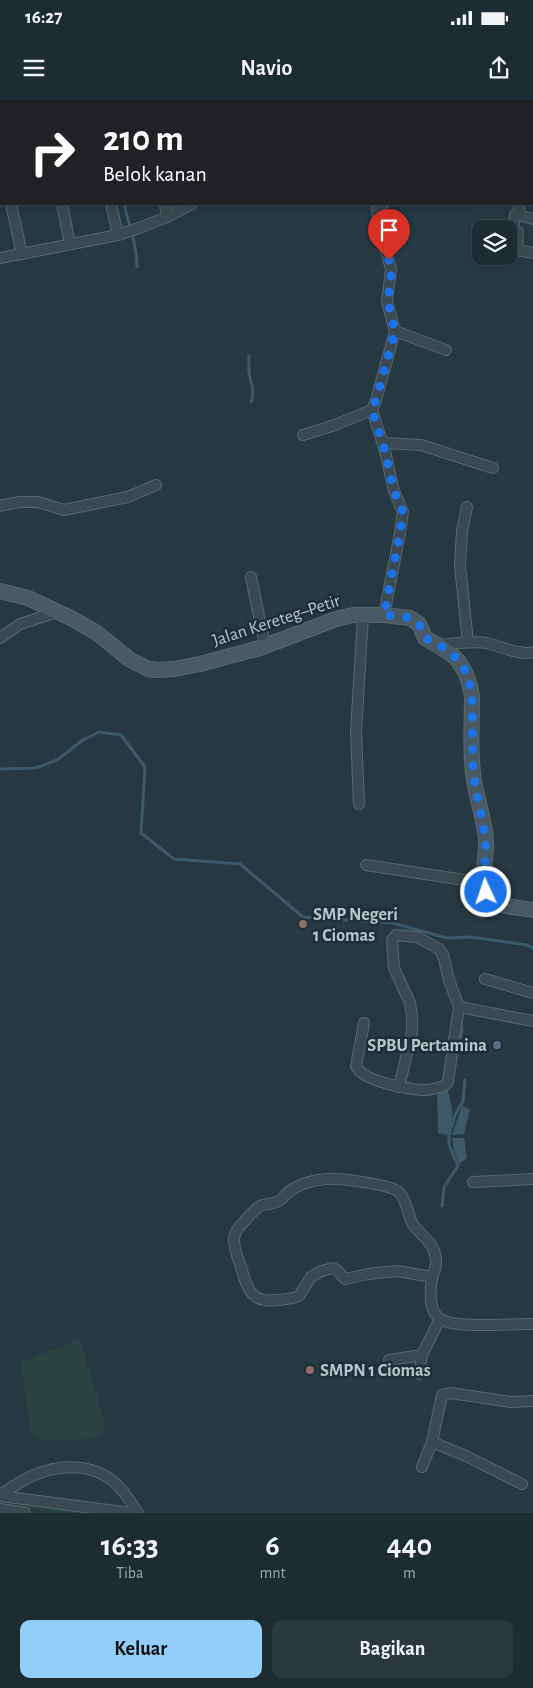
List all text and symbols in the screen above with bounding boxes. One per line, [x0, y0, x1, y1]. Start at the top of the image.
text: 16:27 [25, 8, 63, 27]
icon: menu [20, 54, 48, 82]
icon: share [485, 54, 513, 82]
text: Navio [241, 57, 292, 79]
icon: right [20, 120, 85, 185]
text: 210 m [103, 122, 184, 157]
text: Belok kanan [103, 163, 207, 185]
pin [368, 209, 410, 260]
icon: arrive [375, 216, 403, 244]
map controls [472, 220, 517, 265]
button: layers [472, 220, 517, 265]
street label: Jalan Kereteg–Petir [210, 592, 343, 650]
position arrow [459, 865, 511, 917]
place label: SMP Negeri 1 Ciomas [313, 906, 398, 945]
marker: SMP Negeri 1 Ciomas [297, 918, 309, 930]
place label: SPBU Pertamina [367, 1037, 487, 1055]
marker: SPBU Pertamina [491, 1039, 503, 1051]
place label: SMPN 1 Ciomas [320, 1362, 431, 1380]
marker: SMPN 1 Ciomas [304, 1364, 316, 1376]
text: 16:33 [101, 1531, 159, 1561]
text: 6 [265, 1531, 280, 1561]
text: 440 [386, 1531, 432, 1561]
text: Tiba [116, 1565, 143, 1581]
text: mnt [260, 1565, 286, 1581]
text: m [403, 1565, 416, 1581]
button: Keluar [20, 1620, 262, 1678]
button: Bagikan [272, 1620, 513, 1678]

